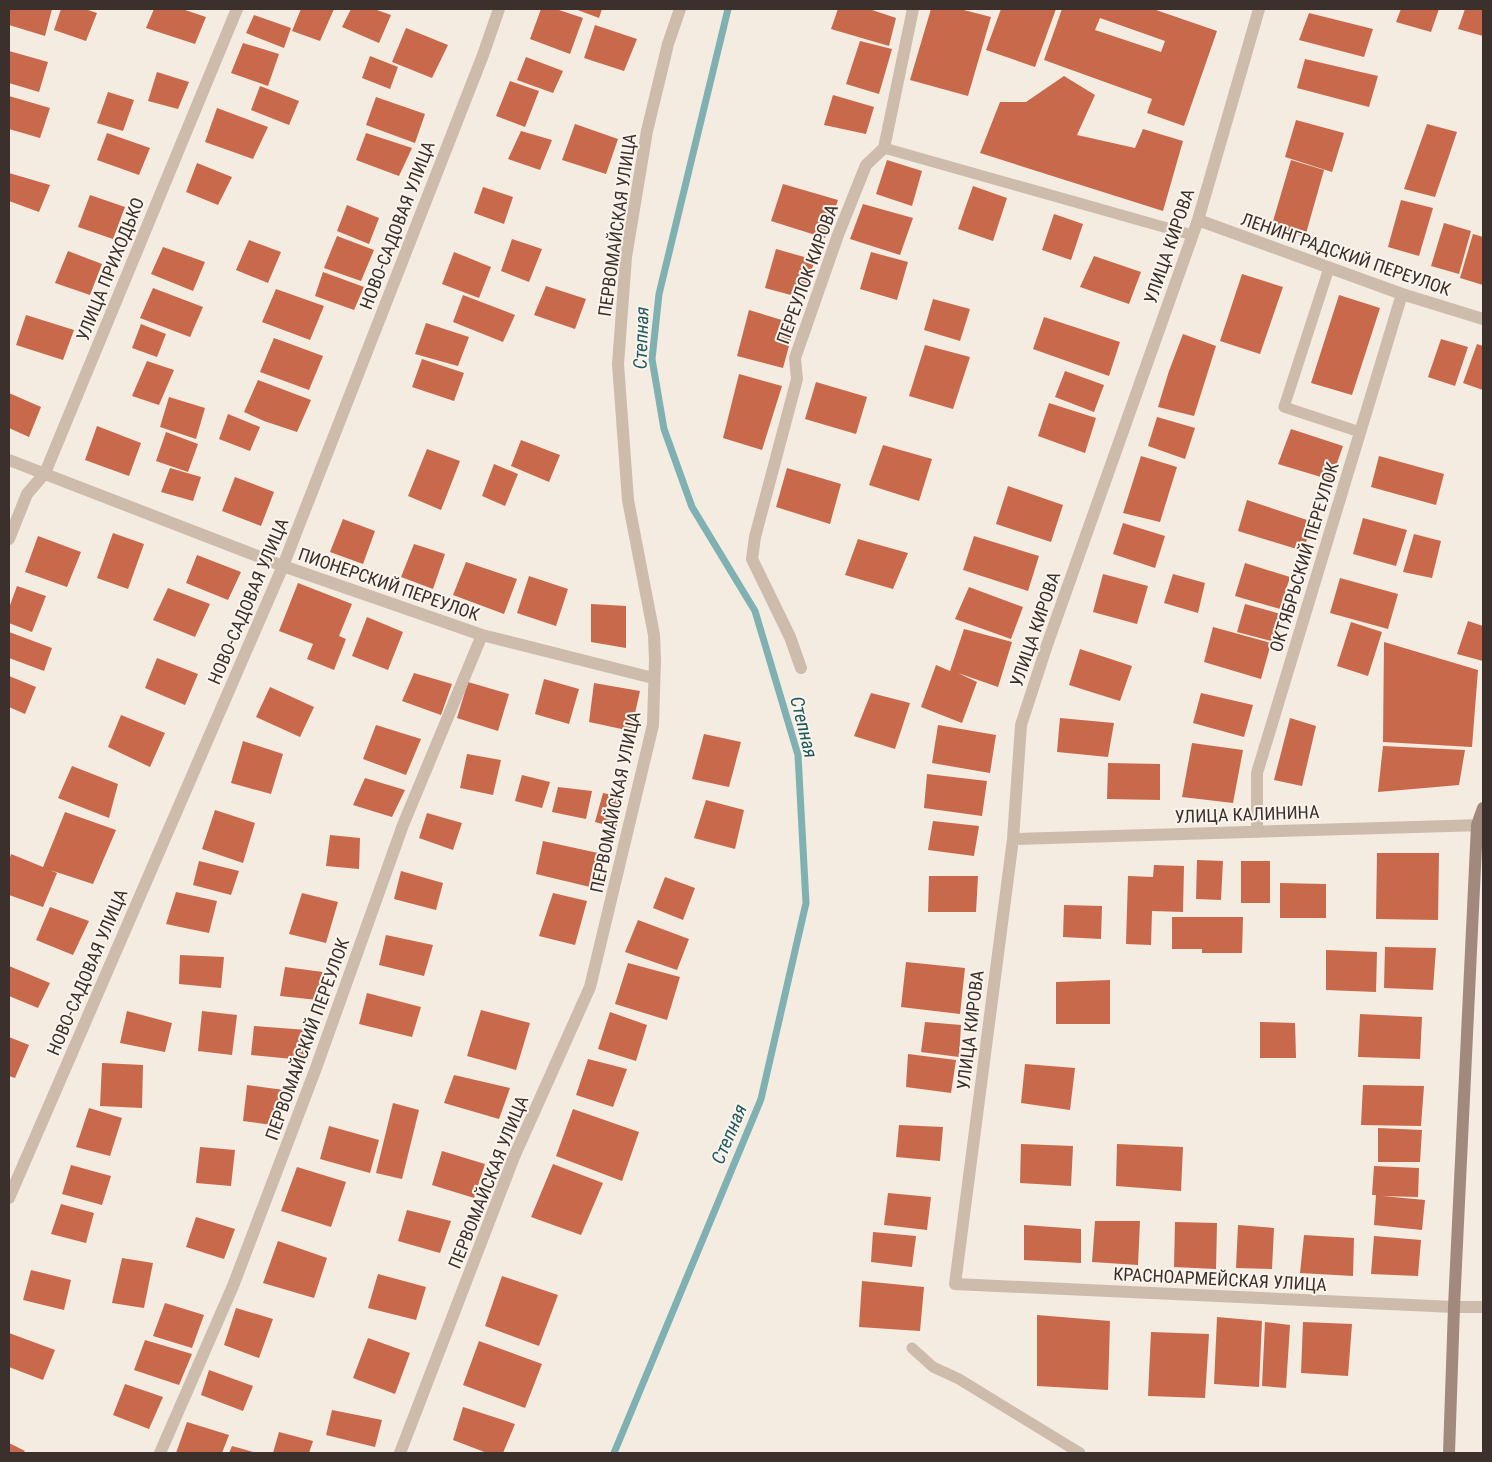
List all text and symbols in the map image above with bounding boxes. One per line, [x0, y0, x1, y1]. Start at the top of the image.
street label: ПЕРВОМАЙСКАЯ УЛИЦА [594, 132, 640, 318]
street label: НОВО-САДОВАЯ УЛИЦА [355, 137, 439, 312]
street label: УЛИЦА КИРОВА [1140, 185, 1199, 306]
street label: УЛИЦА ПРИХОДЬКО [72, 194, 148, 344]
street label: ПЕРЕУЛОК КИРОВА [772, 201, 842, 347]
street label: ЛЕНИНГРАДСКИЙ ПЕРЕУЛОК [1238, 208, 1454, 300]
water label: Степная [628, 306, 654, 370]
street label: ОКТЯБРЬСКИЙ ПЕРЕУЛОК [1265, 460, 1343, 654]
street label: НОВО-САДОВАЯ УЛИЦА [203, 514, 293, 687]
street label: ПИОНЕРСКИЙ ПЕРЕУЛОК [296, 543, 482, 625]
street label: УЛИЦА КИРОВА [1006, 568, 1065, 689]
water label: Степная [785, 694, 823, 760]
street label: ПЕРВОМАЙСКАЯ УЛИЦА [586, 709, 645, 894]
street label: УЛИЦА КАЛИНИНА [1174, 801, 1320, 827]
street label: НОВО-САДОВАЯ УЛИЦА [42, 885, 132, 1058]
street label: ПЕРВОМАЙСКИЙ ПЕРЕУЛОК [261, 935, 353, 1143]
street label: УЛИЦА КИРОВА [952, 969, 988, 1091]
street label: ПЕРВОМАЙСКАЯ УЛИЦА [444, 1092, 533, 1272]
water label: Степная [706, 1101, 752, 1167]
street label: КРАСНОАРМЕЙСКАЯ УЛИЦА [1113, 1263, 1328, 1295]

